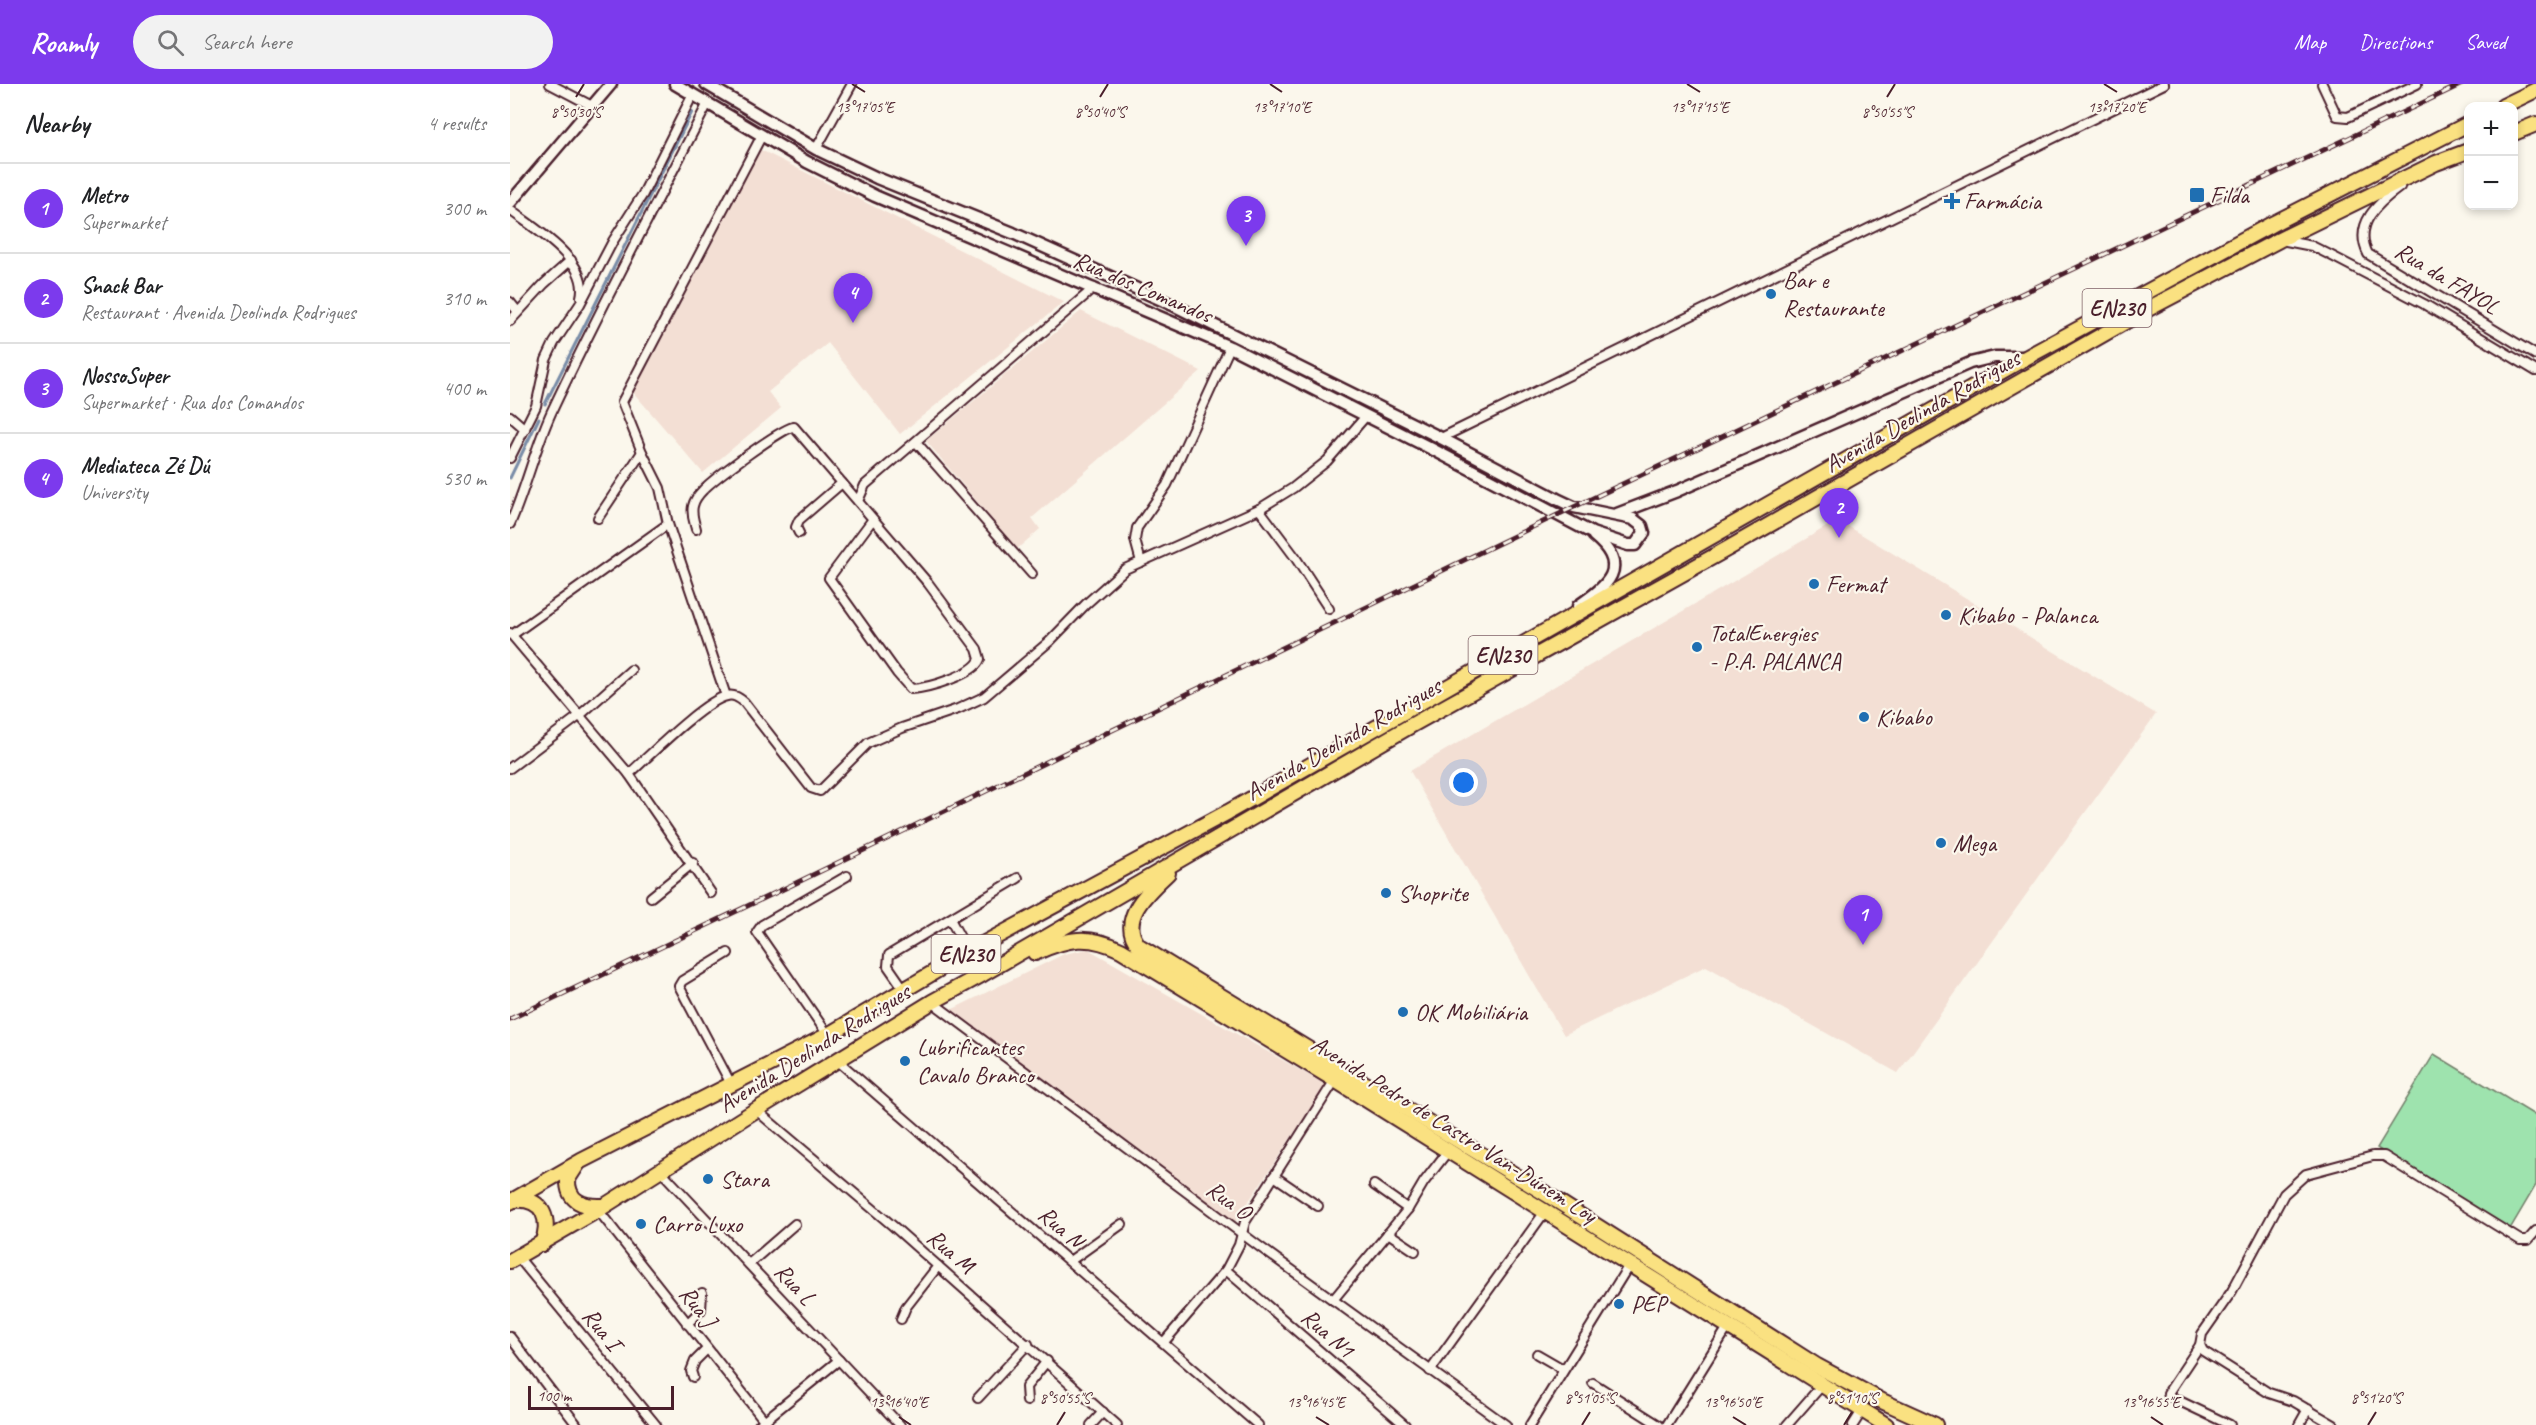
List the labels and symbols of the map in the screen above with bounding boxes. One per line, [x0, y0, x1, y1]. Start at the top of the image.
text: 13°17'05"E [836, 98, 896, 117]
text: 13°17'10"E [1253, 98, 1313, 117]
text: 13°17'15"E [1671, 98, 1731, 117]
text: 13°17'20"E [2088, 98, 2148, 117]
text: 8°50'30"S [551, 103, 604, 122]
text: 8°50'40"S [1075, 103, 1128, 122]
text: 8°50'55"S [1862, 103, 1915, 122]
place label: Filda [2210, 180, 2250, 210]
place label: Farmácia [1964, 186, 2042, 216]
marker: Filda [2188, 186, 2206, 204]
marker: Farmácia [1945, 194, 1959, 208]
pin: 3 [1226, 196, 1266, 246]
street label: Rua da FAYOL [2390, 235, 2505, 321]
street label: Rua dos Comandos [1069, 244, 1219, 330]
place label: Bar e Restaurante [1783, 265, 1886, 323]
pin: 4 [834, 274, 872, 323]
marker: Bar e Restaurante [1764, 287, 1778, 301]
road number: EN230 [2082, 289, 2152, 327]
street label: Avenida Deolinda Rodrigues [1819, 341, 2027, 479]
pin: 2 [1820, 488, 1858, 538]
place label: Fermat [1826, 569, 1888, 599]
marker: Fermat [1807, 577, 1821, 591]
place label: Kibabo - Palanca [1958, 600, 2099, 630]
marker: Kibabo - Palanca [1939, 608, 1953, 622]
place label: TotalEnergies - P.A. PALANCA [1709, 618, 1842, 676]
road number: EN230 [1468, 636, 1538, 674]
marker: TotalEnergies - P.A. PALANCA [1690, 640, 1704, 654]
street label: Avenida Deolinda Rodrigues [1240, 669, 1448, 807]
place label: Kibabo [1876, 702, 1933, 732]
marker: Kibabo [1857, 710, 1871, 724]
your location [1449, 768, 1478, 797]
place label: Mega [1953, 828, 1998, 858]
marker: Mega [1934, 836, 1948, 850]
place label: Shoprite [1398, 878, 1470, 908]
marker: Shoprite [1379, 886, 1393, 900]
pin: 1 [1844, 896, 1882, 945]
road number: EN230 [932, 935, 1000, 973]
street label: Avenida Deolinda Rodrigues [713, 975, 918, 1119]
place label: OK Mobiliária [1415, 997, 1529, 1027]
marker: OK Mobiliária [1396, 1005, 1410, 1019]
street label: Avenida Pedro de Castro Van-Dúnem Loy [1306, 1029, 1604, 1230]
place label: Lubrificantes Cavalo Branco [917, 1032, 1036, 1090]
marker: Lubrificantes Cavalo Branco [898, 1054, 912, 1068]
place label: Stara [720, 1164, 770, 1194]
marker: Stara [701, 1172, 715, 1186]
street label: Rua O [1201, 1174, 1260, 1228]
street label: Rua N [1032, 1199, 1092, 1257]
place label: Carro Luxo [653, 1209, 744, 1239]
marker: Carro Luxo [634, 1217, 648, 1231]
street label: Rua M [921, 1222, 982, 1281]
street label: Rua L [768, 1257, 822, 1312]
street label: Rua J [673, 1279, 726, 1335]
place label: PEP [1631, 1289, 1669, 1319]
marker: PEP [1612, 1297, 1626, 1311]
street label: Rua I [576, 1302, 632, 1361]
street label: Rua N1 [1295, 1302, 1362, 1365]
scale bar [528, 1383, 674, 1410]
text: 8°50'55"S [1040, 1389, 1093, 1408]
text: 8°51'05"S [1565, 1389, 1618, 1408]
text: 8°51'10"S [1827, 1389, 1880, 1408]
text: 8°51'20"S [2351, 1389, 2404, 1408]
text: 13°16'40"E [870, 1393, 930, 1412]
text: 13°16'45"E [1287, 1393, 1347, 1412]
text: 13°16'50"E [1704, 1393, 1764, 1412]
text: 13°16'55"E [2122, 1393, 2182, 1412]

